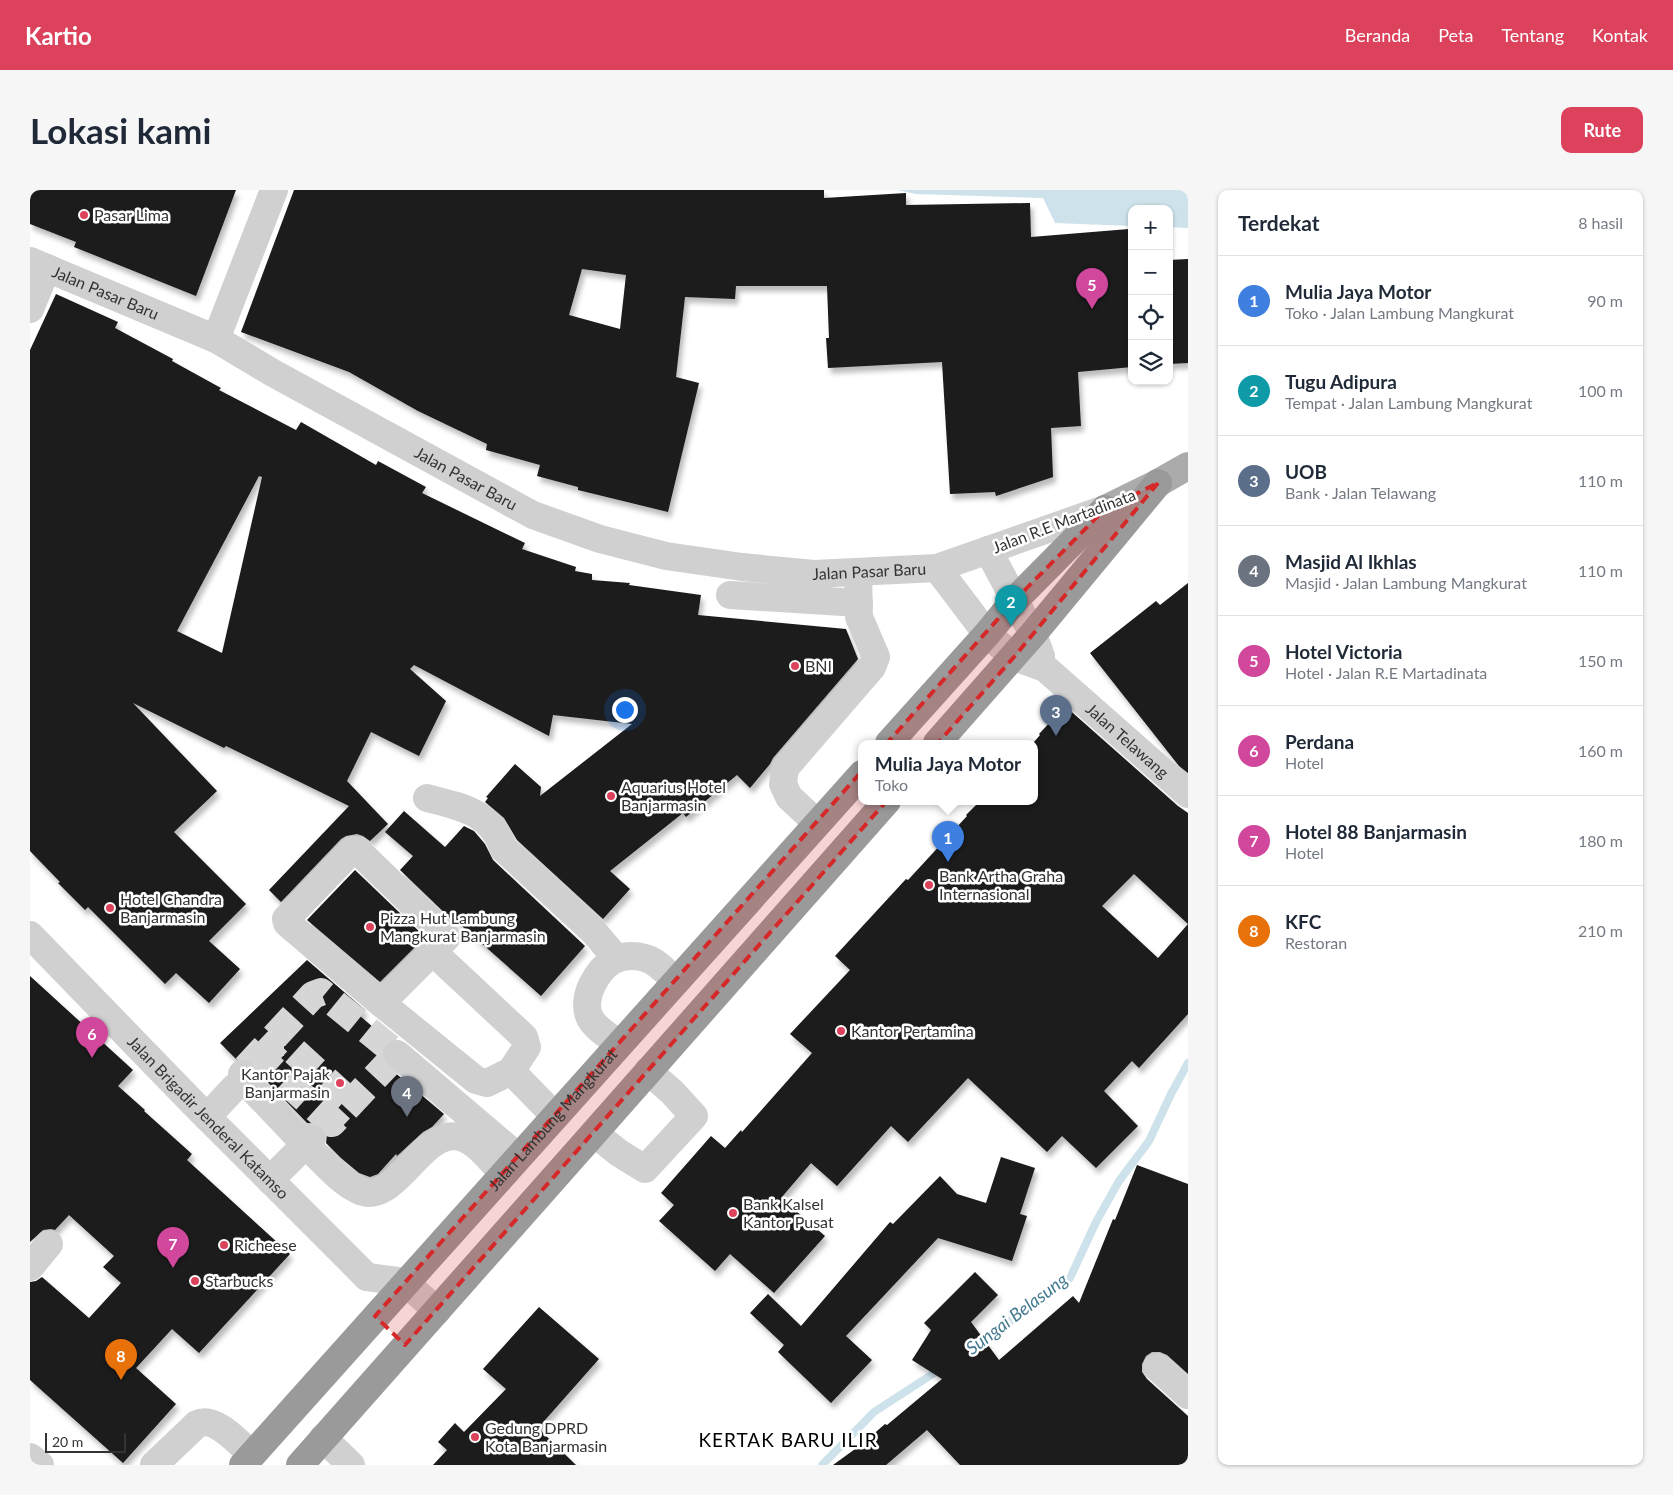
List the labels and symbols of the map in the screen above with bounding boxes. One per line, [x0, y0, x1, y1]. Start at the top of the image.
place label: Pasar Lima [94, 205, 169, 224]
marker: Pasar Lima [78, 209, 90, 221]
street label: Jalan Pasar Baru [50, 261, 162, 323]
pin: 5 [1076, 268, 1108, 309]
street label: Jalan Pasar Baru [412, 442, 521, 514]
street label: Jalan R.E Martadinata [990, 484, 1138, 557]
street label: Jalan Pasar Baru [812, 559, 926, 583]
pin: 2 [995, 585, 1027, 626]
place label: BNI [805, 656, 832, 675]
marker: BNI [789, 660, 801, 672]
pin: 3 [1040, 695, 1072, 736]
your location [612, 697, 638, 723]
street label: Jalan Telawang [1082, 699, 1173, 782]
place label: Aquarius Hotel Banjarmasin [621, 777, 726, 814]
marker: Aquarius Hotel Banjarmasin [605, 790, 617, 802]
pin: 1 [932, 821, 964, 862]
place label: Bank Artha Graha Internasional [939, 866, 1063, 903]
marker: Bank Artha Graha Internasional [923, 879, 935, 891]
place label: Hotel Chandra Banjarmasin [120, 889, 222, 926]
marker: Hotel Chandra Banjarmasin [104, 902, 116, 914]
place label: Pizza Hut Lambung Mangkurat Banjarmasin [380, 908, 546, 945]
marker: Pizza Hut Lambung Mangkurat Banjarmasin [364, 921, 376, 933]
pin: 6 [76, 1017, 108, 1058]
place label: Kantor Pertamina [851, 1021, 974, 1040]
marker: Kantor Pertamina [835, 1025, 847, 1037]
street label: Jalan Brigadir Jenderal Katamso [124, 1032, 293, 1202]
street label: Jalan Lambung Mangkurat [484, 1044, 621, 1194]
place label: Kantor Pajak Banjarmasin [241, 1064, 331, 1101]
pin: 4 [391, 1076, 423, 1117]
marker: Kantor Pajak Banjarmasin [334, 1077, 346, 1089]
place label: Bank Kalsel Kantor Pusat [743, 1194, 834, 1231]
marker: Bank Kalsel Kantor Pusat [727, 1207, 739, 1219]
pin: 7 [157, 1227, 189, 1268]
place label: Richeese [234, 1235, 297, 1254]
marker: Richeese [218, 1239, 230, 1251]
water label: Sungai Belasung [961, 1268, 1072, 1359]
place label: Starbucks [205, 1271, 273, 1290]
marker: Starbucks [189, 1275, 201, 1287]
pin: 8 [105, 1339, 137, 1380]
place label: Gedung DPRD Kota Banjarmasin [485, 1418, 607, 1455]
district label: KERTAK BARU ILIR [698, 1428, 878, 1451]
scale bar [45, 1430, 126, 1453]
marker: Gedung DPRD Kota Banjarmasin [469, 1431, 481, 1443]

